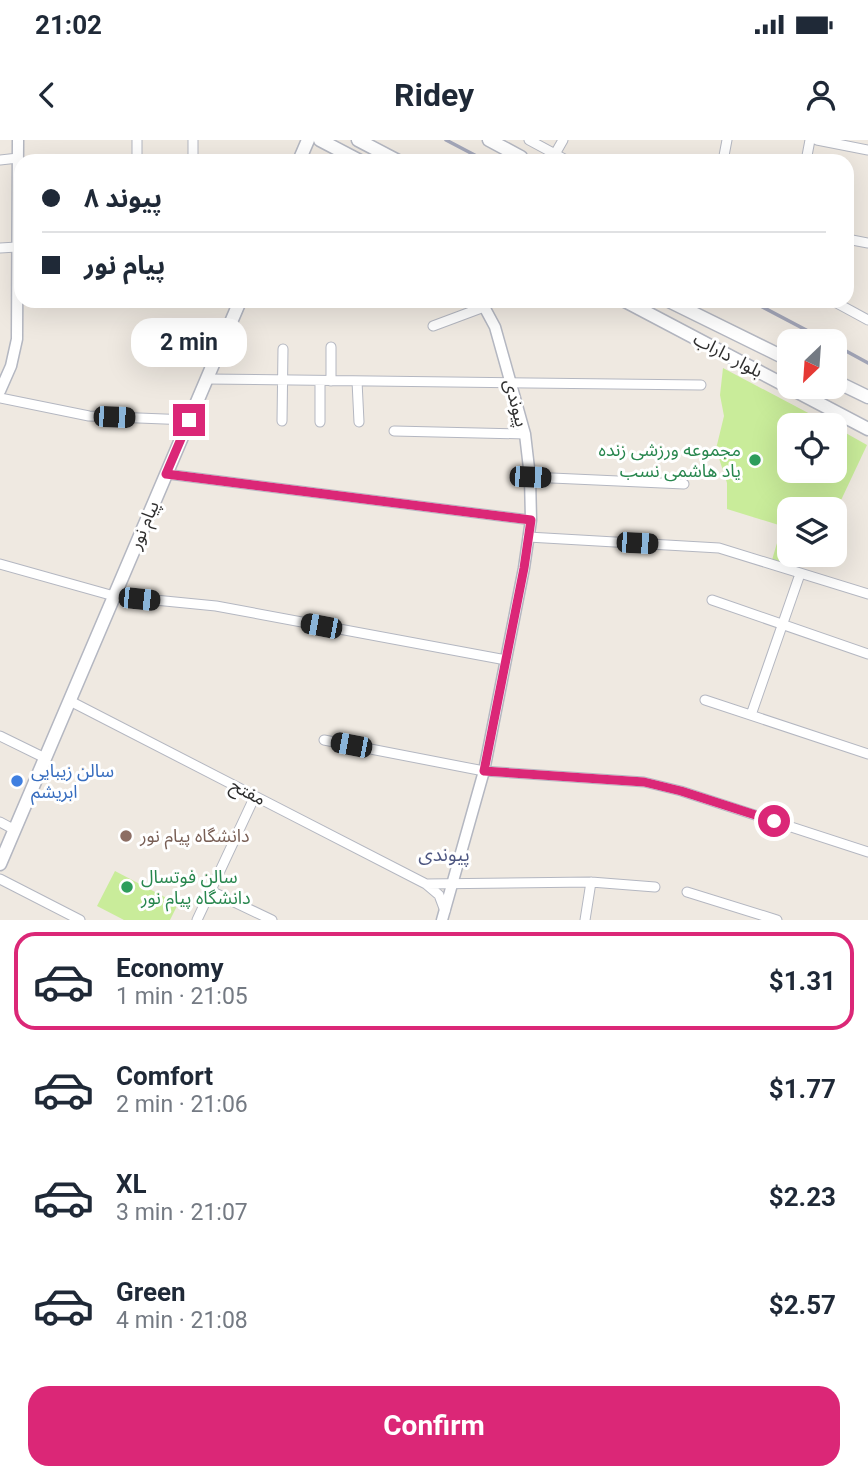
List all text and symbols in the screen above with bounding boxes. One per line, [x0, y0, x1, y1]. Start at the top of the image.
text: 21:02 [35, 10, 102, 40]
icon: back [28, 76, 66, 114]
text: Ridey [394, 76, 474, 114]
icon: person [802, 76, 840, 114]
text: پیوند ۸ [84, 183, 162, 213]
text: پیام نور [84, 250, 165, 280]
callout: 2 min [131, 318, 247, 368]
street label: بلوار داراب [690, 328, 766, 382]
text: 2 min [160, 329, 218, 356]
north arrow [777, 329, 847, 399]
map controls [777, 329, 847, 567]
street label: پیوندی [499, 377, 533, 429]
route end [173, 404, 205, 436]
car [93, 406, 136, 428]
button: locate [777, 413, 847, 483]
place label: مجموعه ورزشی زنده یاد هاشمی نسب [599, 439, 741, 482]
marker: مجموعه ورزشی زنده یاد هاشمی نسب [747, 452, 763, 468]
car [509, 466, 552, 488]
street label: پیام نور [124, 497, 167, 555]
button: layers [777, 497, 847, 567]
car [616, 531, 659, 555]
car [118, 586, 161, 612]
car [299, 612, 344, 640]
car [329, 731, 374, 759]
place label: سالن زیبایی ابریشم [31, 760, 114, 805]
marker: سالن زیبایی ابریشم [9, 773, 25, 789]
street label: مفتح [226, 774, 269, 812]
route start [758, 805, 790, 837]
place label: دانشگاه پیام نور [139, 825, 250, 850]
marker: دانشگاه پیام نور [118, 828, 134, 844]
district label: پیوندی [418, 843, 470, 867]
place label: سالن فوتسال دانشگاه پیام نور [140, 866, 251, 912]
marker: سالن فوتسال دانشگاه پیام نور [119, 879, 135, 895]
icon: car [32, 950, 95, 1013]
text: Economy [116, 953, 223, 983]
text: $1.31 [769, 966, 836, 996]
text: 1 min · 21:05 [116, 983, 248, 1010]
icon: car [32, 1058, 95, 1121]
text: Comfort [116, 1061, 213, 1091]
text: $1.77 [769, 1074, 836, 1104]
text: 2 min · 21:06 [116, 1091, 248, 1118]
icon: car [32, 1166, 95, 1229]
text: XL [116, 1169, 147, 1199]
text: $2.23 [769, 1182, 836, 1212]
text: 3 min · 21:07 [116, 1199, 248, 1226]
icon: car [32, 1274, 95, 1337]
text: Green [116, 1277, 186, 1307]
text: $2.57 [769, 1290, 836, 1320]
text: 4 min · 21:08 [116, 1307, 248, 1334]
button: Confirm [28, 1386, 840, 1466]

